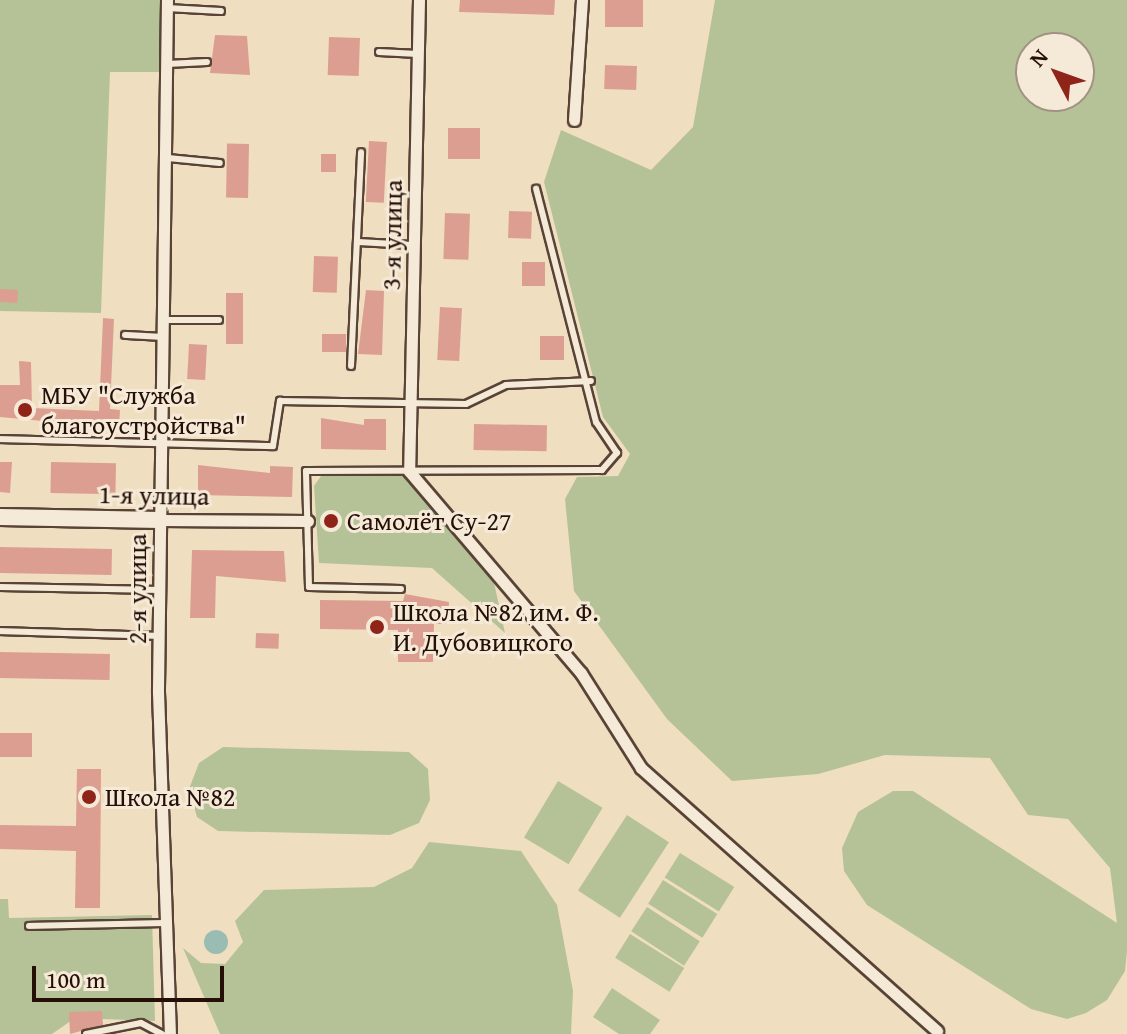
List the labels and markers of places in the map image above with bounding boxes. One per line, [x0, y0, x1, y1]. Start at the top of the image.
place label: МБУ "Служба благоустройства" [41, 379, 246, 440]
marker: МБУ "Служба благоустройства" [16, 401, 34, 419]
place label: Самолёт Су-27 [347, 505, 511, 537]
marker: Самолёт Су-27 [322, 512, 340, 530]
place label: Школа №82 им. Ф. И. Дубовицкого [393, 596, 599, 658]
marker: Школа №82 им. Ф. И. Дубовицкого [368, 618, 386, 636]
place label: Школа №82 [105, 781, 236, 813]
marker: Школа №82 [80, 788, 98, 806]

